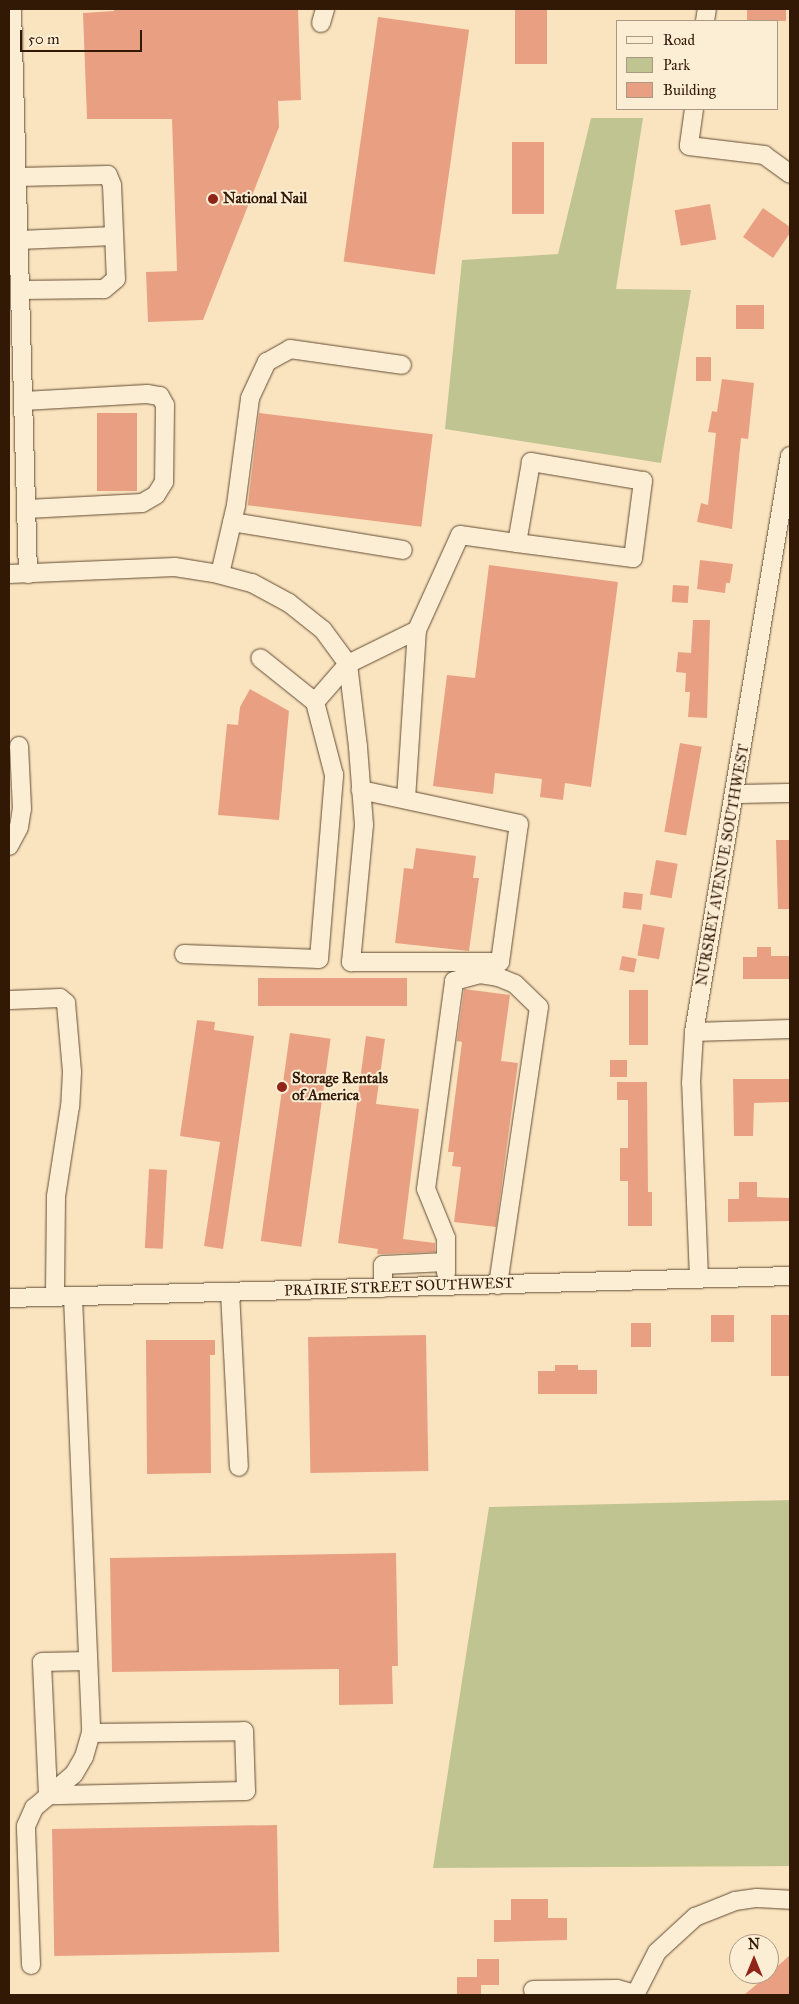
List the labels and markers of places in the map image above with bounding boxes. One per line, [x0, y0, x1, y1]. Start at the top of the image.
place label: National Nail [223, 190, 307, 208]
marker: National Nail [207, 193, 219, 205]
place label: Storage Rentals of America [292, 1069, 388, 1104]
marker: Storage Rentals of America [276, 1081, 288, 1093]

